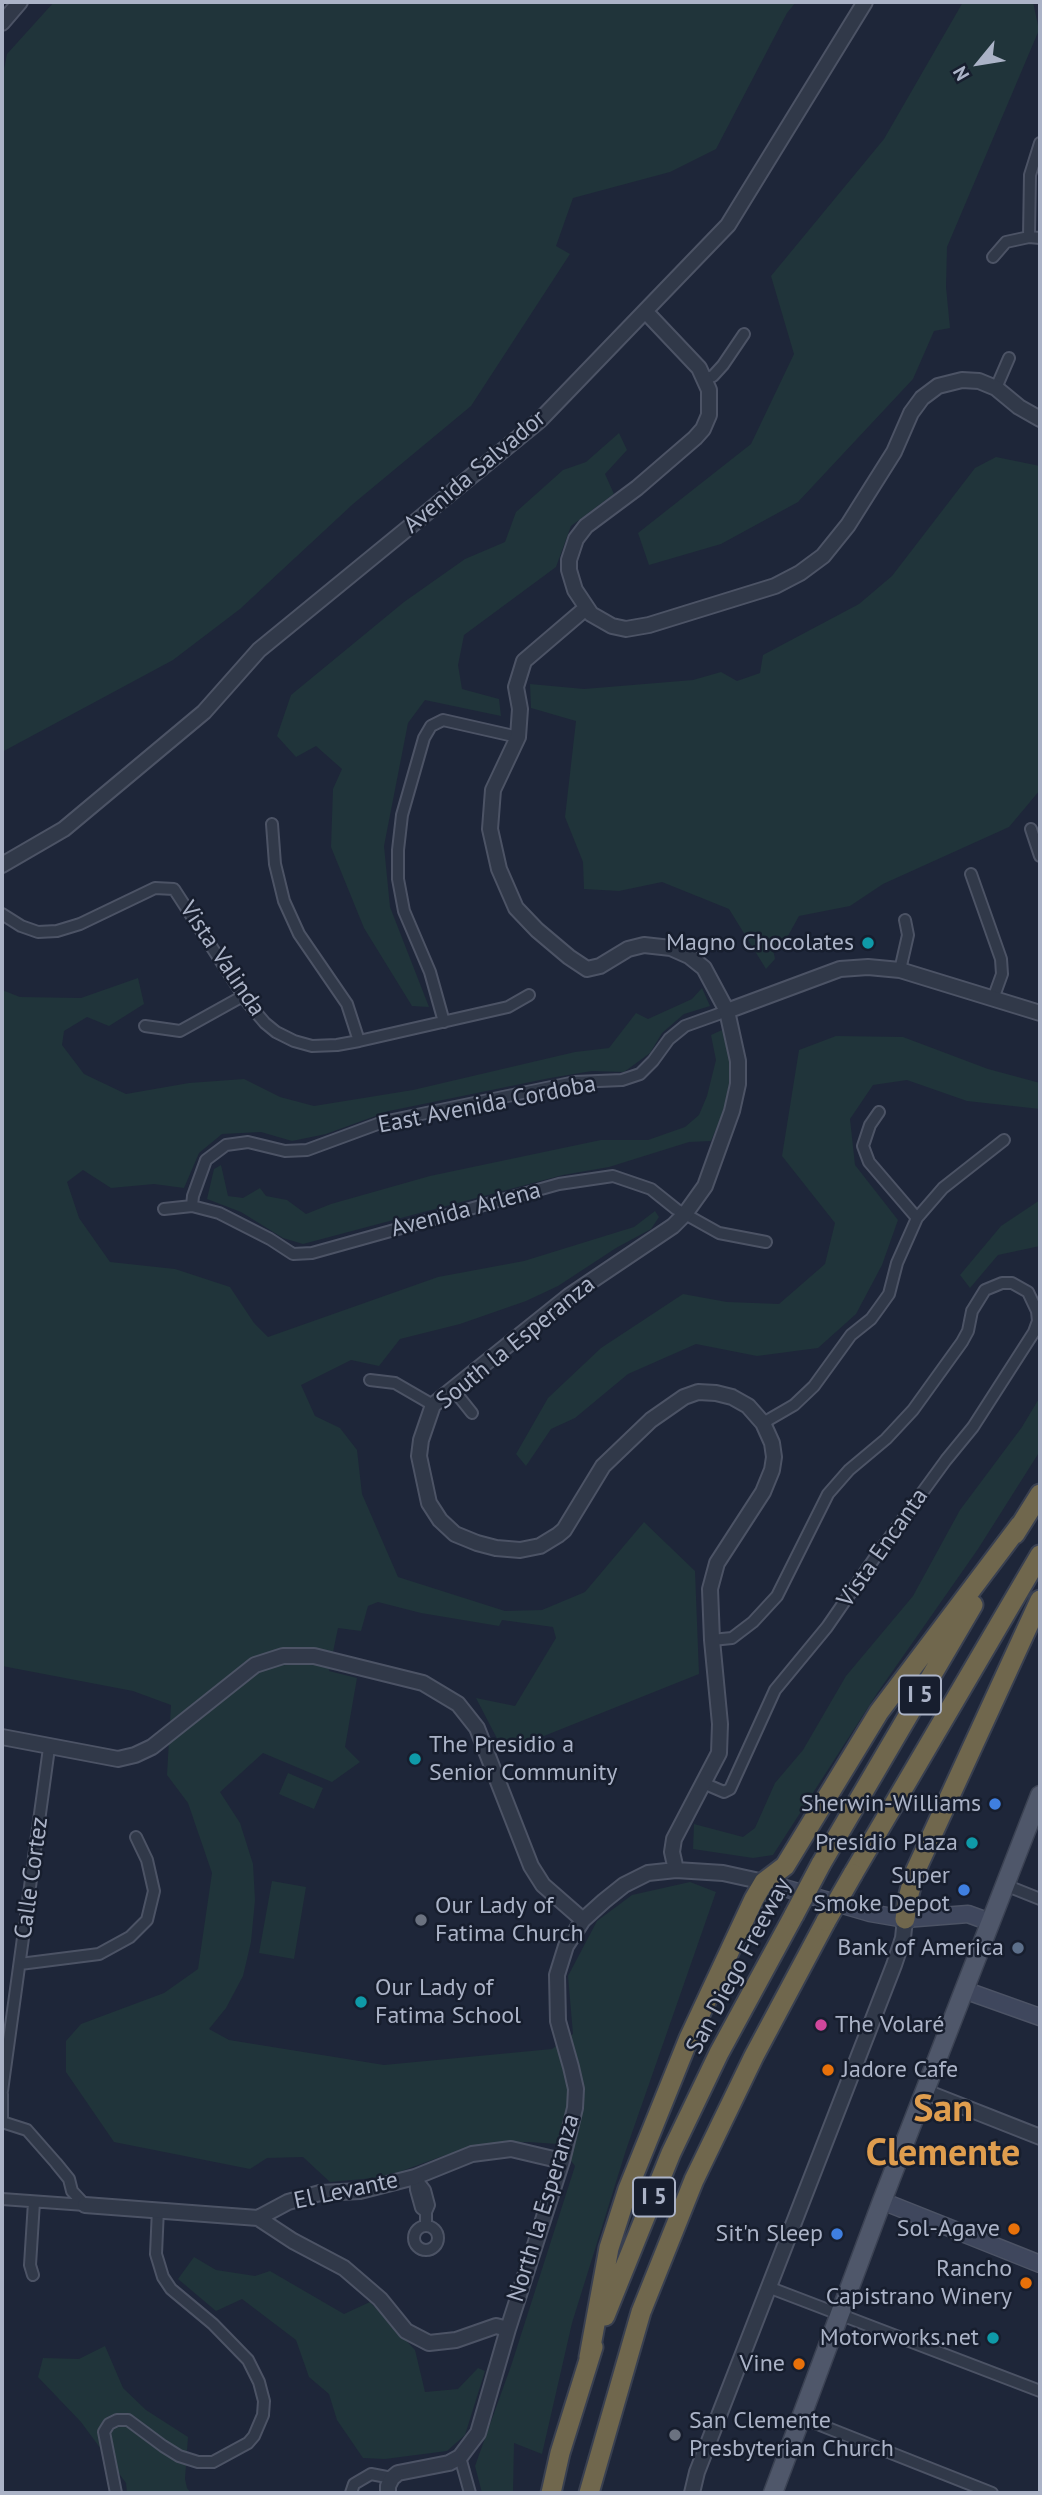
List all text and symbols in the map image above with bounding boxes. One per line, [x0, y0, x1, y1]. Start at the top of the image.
north arrow [944, 28, 1014, 98]
text: N [947, 62, 974, 85]
street label: Avenida Salvador [398, 404, 552, 540]
street label: Vista Valinda [173, 896, 271, 1022]
place label: Magno Chocolates [666, 929, 854, 957]
marker: Magno Chocolates [860, 935, 876, 951]
street label: East Avenida Cordoba [376, 1070, 598, 1140]
street label: Avenida Arlena [388, 1176, 544, 1244]
street label: South la Esperanza [431, 1270, 601, 1416]
street label: Vista Encanta [831, 1483, 935, 1613]
road number: I 5 [899, 1676, 941, 1714]
place label: The Presidio a Senior Community [429, 1731, 617, 1787]
marker: The Presidio a Senior Community [407, 1751, 423, 1767]
place label: Sherwin-Williams [801, 1790, 981, 1818]
marker: Sherwin-Williams [987, 1796, 1003, 1812]
street label: Calle Cortez [9, 1815, 55, 1941]
place label: Presidio Plaza [815, 1829, 958, 1857]
marker: Presidio Plaza [964, 1835, 980, 1851]
place label: Super Smoke Depot [813, 1862, 950, 1918]
street label: San Diego Freeway [680, 1873, 798, 2059]
marker: Super Smoke Depot [956, 1882, 972, 1898]
place label: Our Lady of Fatima Church [435, 1892, 584, 1948]
marker: Our Lady of Fatima Church [413, 1912, 429, 1928]
place label: Bank of America [837, 1934, 1004, 1962]
marker: Bank of America [1010, 1940, 1026, 1956]
place label: Our Lady of Fatima School [375, 1974, 521, 2030]
marker: Our Lady of Fatima School [353, 1994, 369, 2010]
place label: The Volaré [835, 2011, 944, 2039]
marker: The Volaré [813, 2017, 829, 2033]
place label: Jadore Cafe [842, 2056, 958, 2084]
marker: Jadore Cafe [820, 2062, 836, 2078]
district label: San Clemente [866, 2087, 1020, 2176]
street label: North la Esperanza [502, 2111, 586, 2305]
street label: El Levante [291, 2166, 401, 2216]
road number: I 5 [633, 2178, 675, 2216]
place label: Sol-Agave [897, 2215, 1000, 2243]
place label: Sit'n Sleep [716, 2220, 823, 2248]
marker: Sol-Agave [1006, 2221, 1022, 2237]
marker: Sit'n Sleep [829, 2226, 845, 2242]
place label: Rancho Capistrano Winery [826, 2255, 1012, 2311]
marker: Rancho Capistrano Winery [1018, 2275, 1034, 2291]
place label: Motorworks.net [820, 2324, 979, 2352]
marker: Motorworks.net [985, 2330, 1001, 2346]
place label: Vine [740, 2350, 785, 2378]
marker: Vine [791, 2356, 807, 2372]
place label: San Clemente Presbyterian Church [689, 2407, 894, 2463]
marker: San Clemente Presbyterian Church [667, 2427, 683, 2443]

